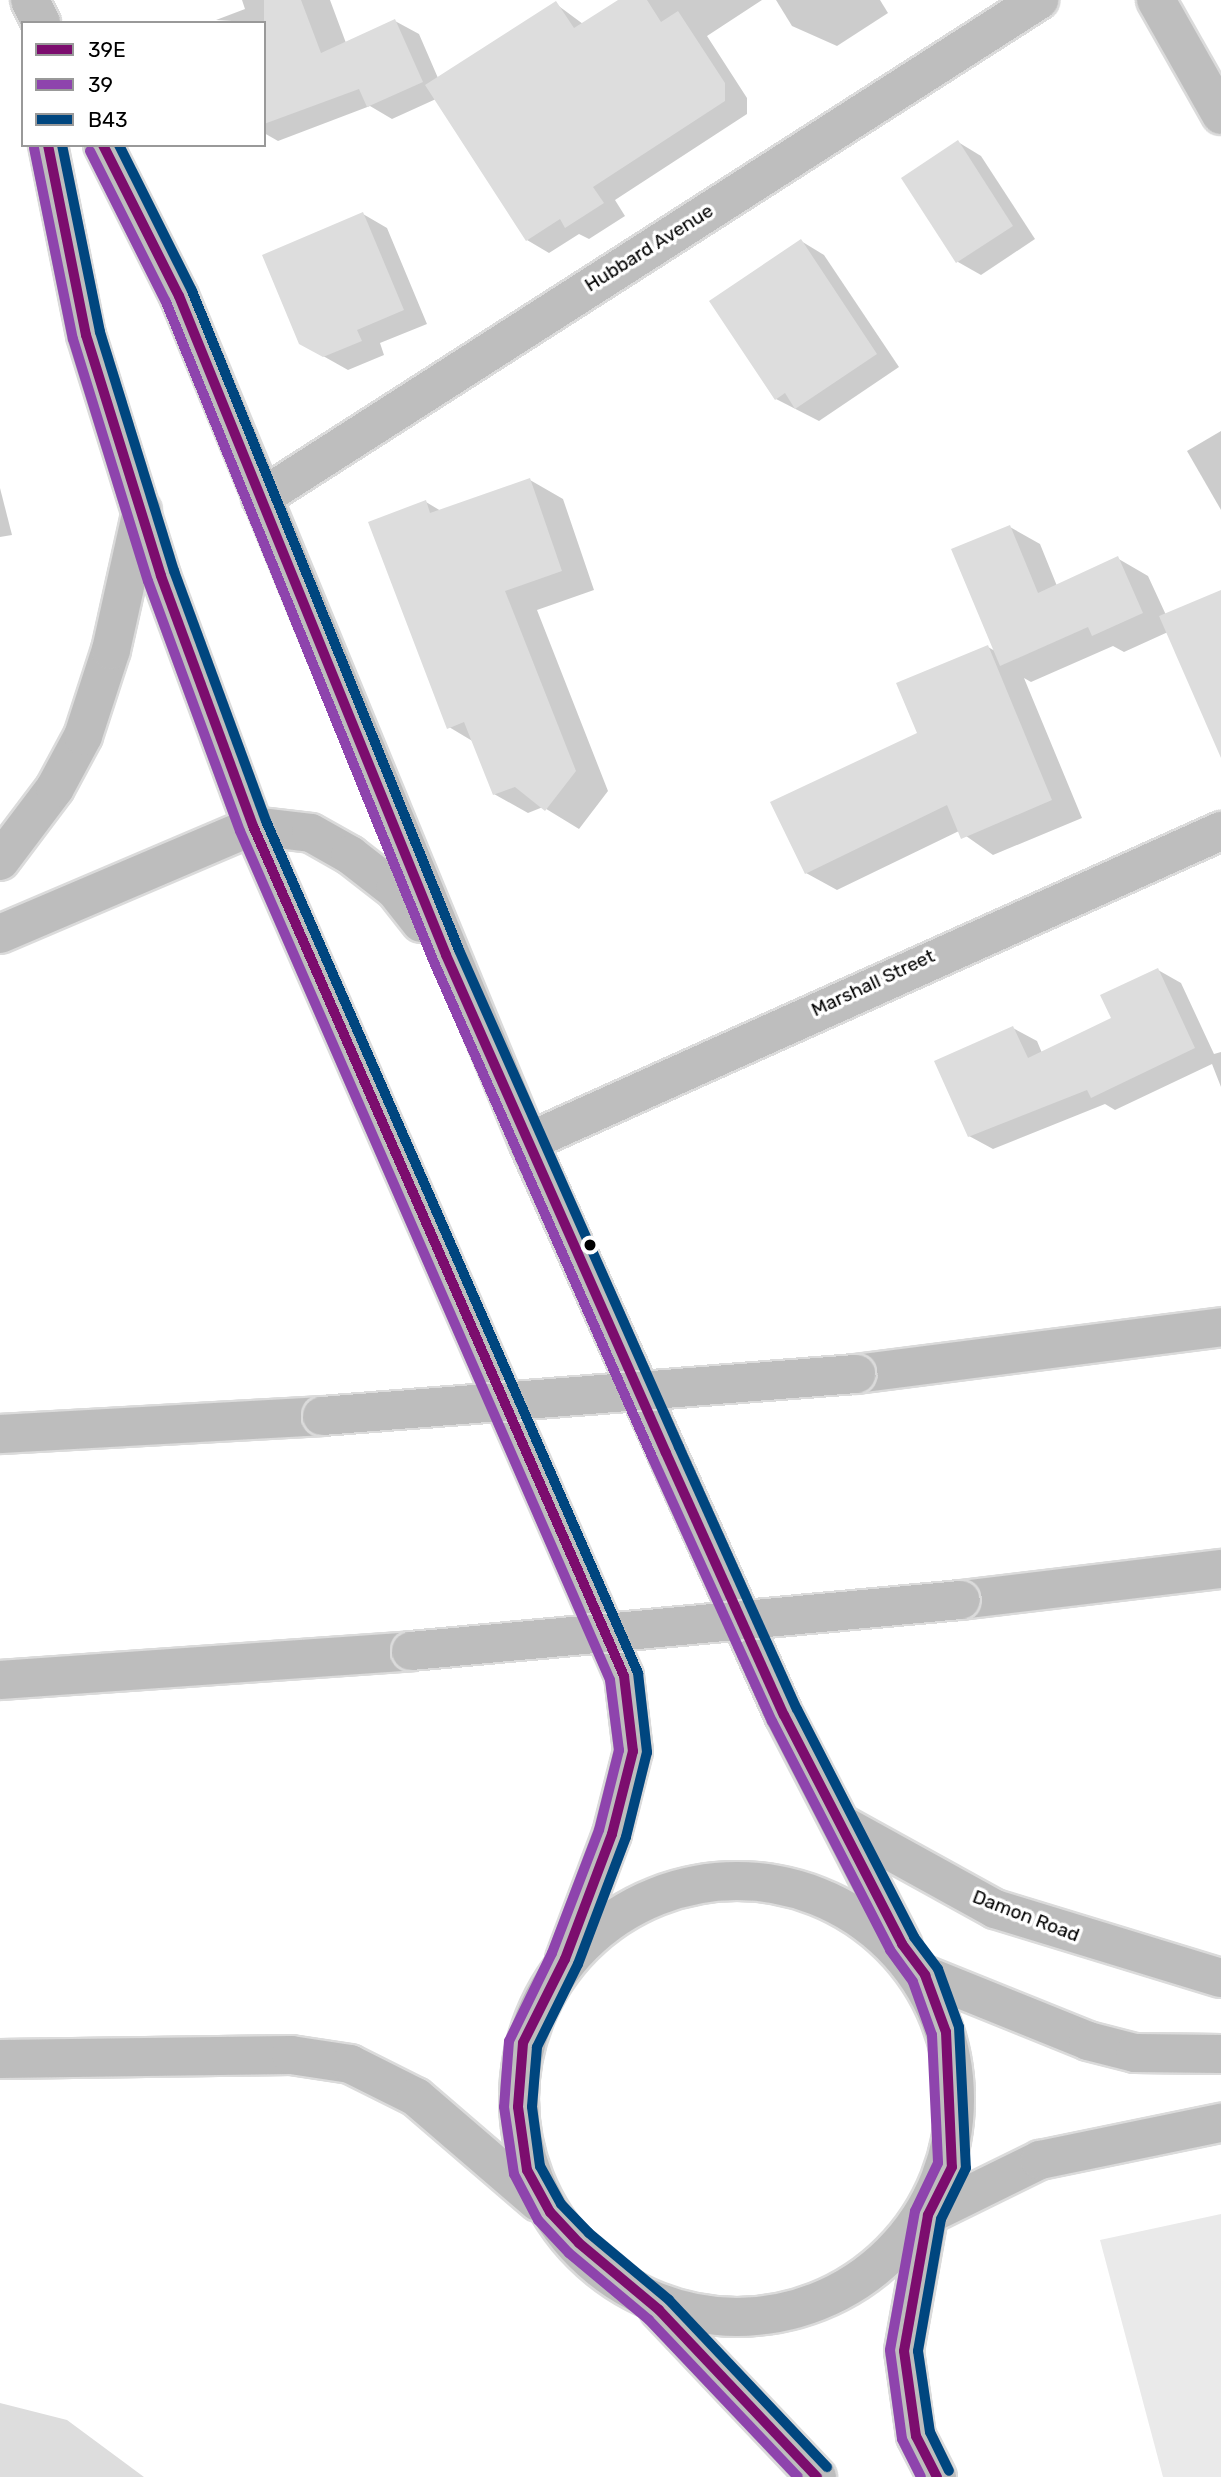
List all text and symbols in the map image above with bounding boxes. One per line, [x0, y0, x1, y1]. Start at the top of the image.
legend [21, 21, 266, 147]
text: 39E [88, 37, 126, 62]
text: 39 [88, 72, 113, 97]
text: B43 [88, 107, 128, 132]
street label: Hubbard Avenue [580, 199, 718, 297]
street label: Marshall Street [808, 944, 938, 1022]
unlabelled marker [583, 1238, 597, 1252]
street label: Damon Road [969, 1885, 1083, 1947]

